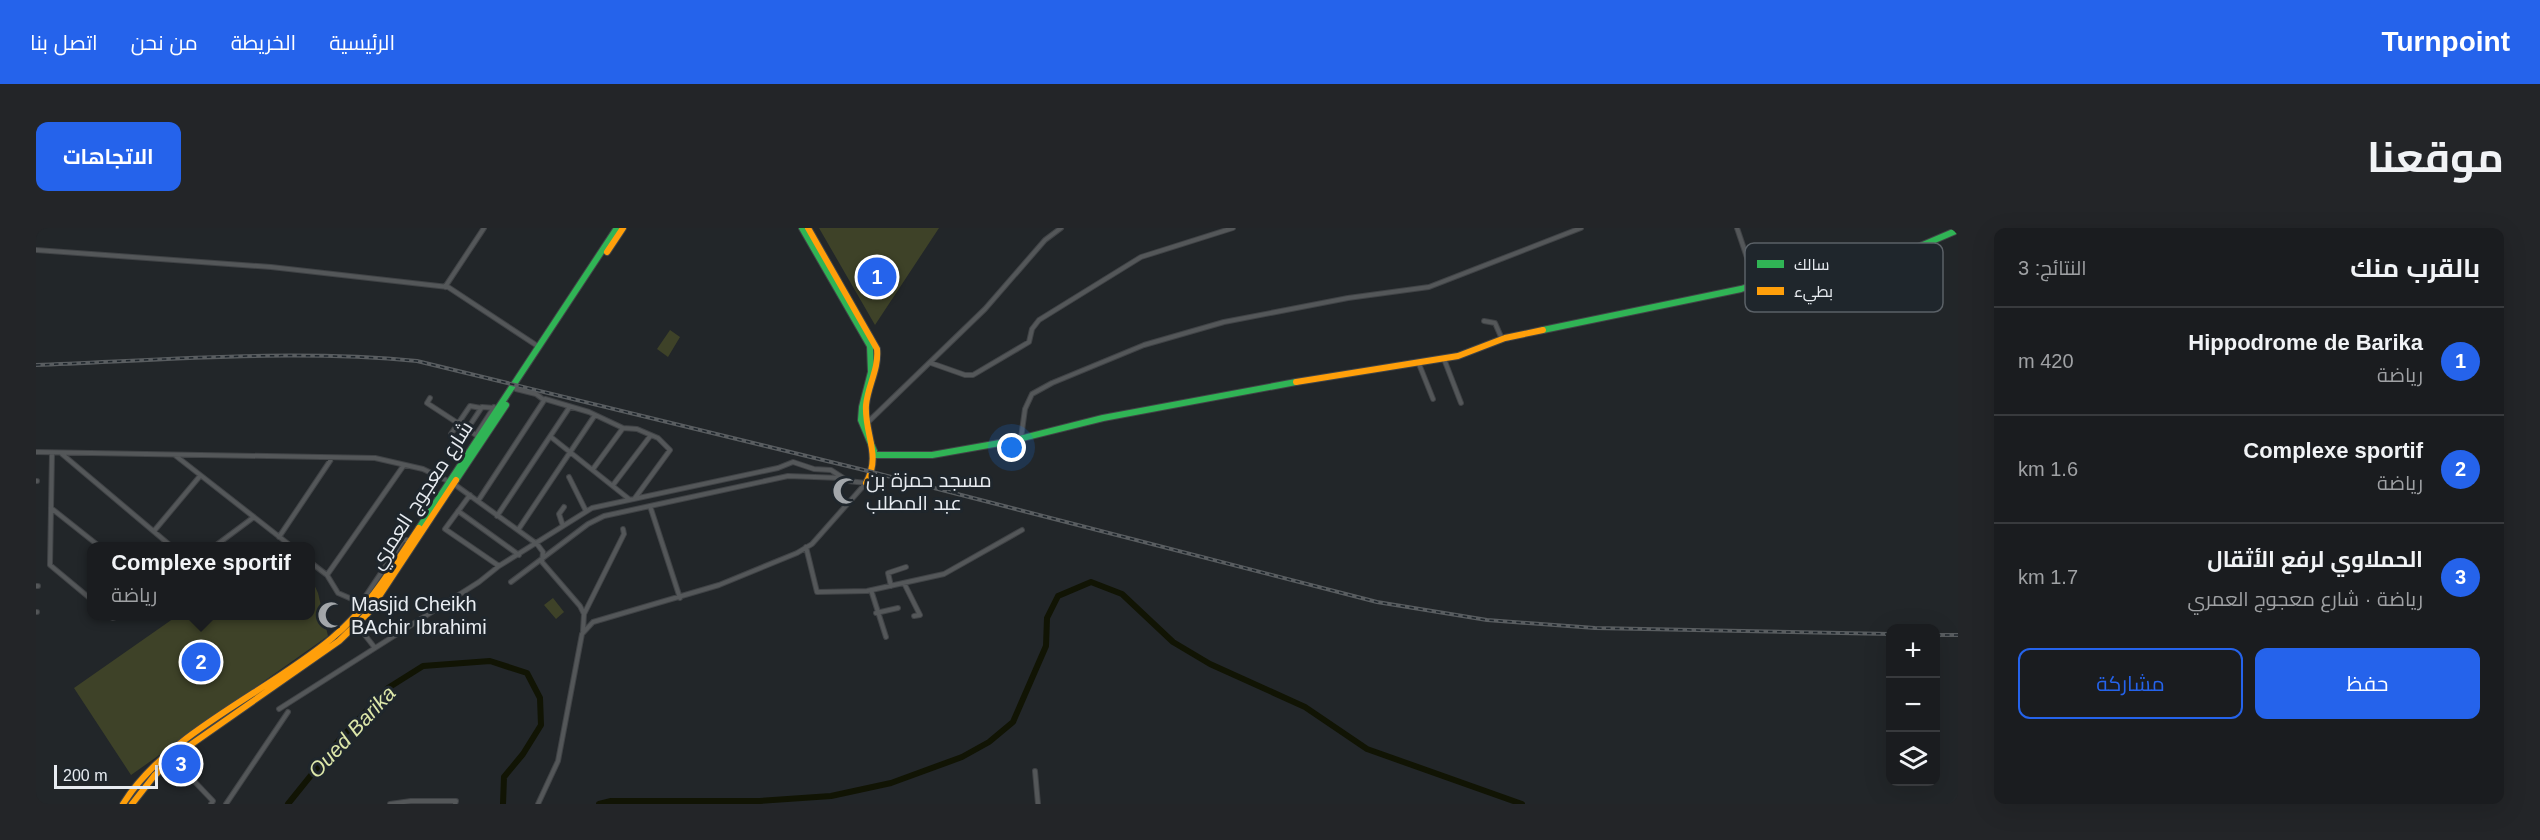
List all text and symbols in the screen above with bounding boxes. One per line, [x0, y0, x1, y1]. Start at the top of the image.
text: Turnpoint [2381, 26, 2510, 57]
text: اتصل بنا [30, 31, 98, 54]
text: من نحن [131, 31, 198, 54]
text: الخريطة [231, 31, 296, 54]
text: الرئيسية [329, 31, 395, 54]
button: الاتجاهات [36, 122, 181, 191]
text: موقعنا [2367, 134, 2504, 181]
legend [1745, 243, 1943, 312]
text: بالقرب منك [2350, 253, 2480, 283]
pin: 1 [858, 254, 896, 300]
text: سالك [1794, 256, 1829, 273]
text: النتائج: 3 [2018, 257, 2087, 279]
text: بطيء [1794, 283, 1833, 305]
text: Hippodrome de Barika [2188, 330, 2423, 355]
text: 420 m [2018, 350, 2074, 372]
text: 1 [2455, 350, 2466, 372]
text: رياضة [2377, 364, 2423, 386]
street label: شارع معجوج العمري [365, 417, 481, 576]
your location [997, 433, 1026, 462]
text: Complexe sportif [2243, 438, 2423, 463]
text: 1.6 km [2018, 458, 2078, 480]
text: 2 [2455, 458, 2466, 480]
place label: مسجد حمزة بن عبد المطلب [866, 469, 992, 514]
text: رياضة [2377, 472, 2423, 494]
mosque icon: مسجد حمزة بن عبد المطلب [831, 476, 861, 506]
popup [87, 542, 315, 620]
text: الحملاوي لرفع الأثقال [2207, 547, 2423, 572]
text: Complexe sportif [111, 550, 291, 575]
text: 1.7 km [2018, 566, 2078, 588]
text: 3 [2455, 566, 2466, 588]
text: رياضة [111, 584, 157, 606]
text: رياضة · شارع معجوج العمري [2188, 588, 2423, 610]
place label: Masjid Cheikh BAchir Ibrahimi [351, 593, 487, 638]
mosque icon: Masjid Cheikh BAchir Ibrahimi [316, 600, 346, 630]
map controls [1886, 624, 1940, 786]
button: + [1886, 624, 1940, 678]
pin: 2 [182, 640, 220, 684]
button: مشاركة [2018, 648, 2243, 719]
button: حفظ [2255, 648, 2480, 719]
button: − [1886, 678, 1940, 732]
water label: Oued Barika [303, 681, 400, 782]
button: layers [1886, 732, 1940, 786]
pin: 3 [162, 742, 200, 786]
scale bar [54, 762, 158, 790]
text: 200 m [63, 767, 107, 784]

